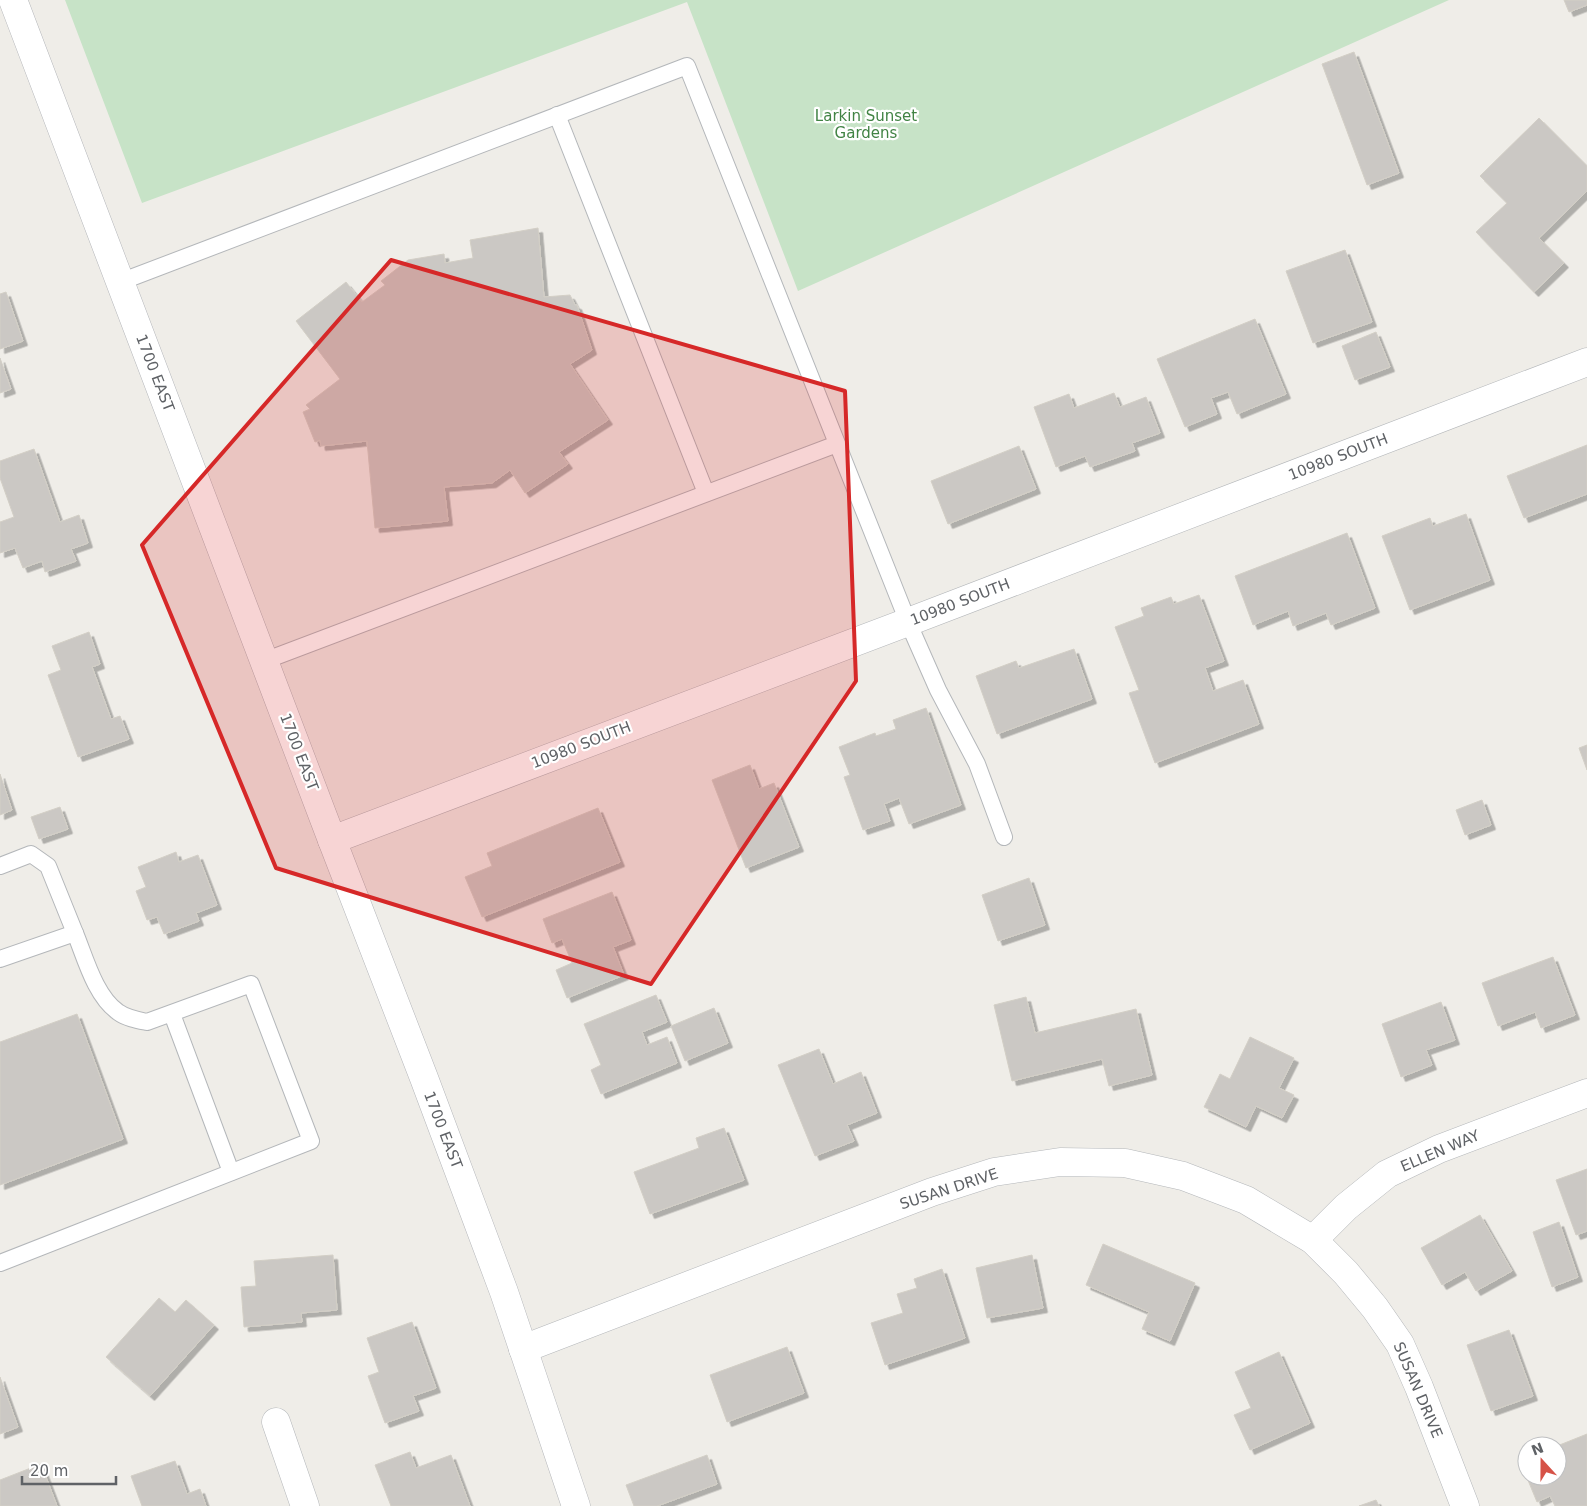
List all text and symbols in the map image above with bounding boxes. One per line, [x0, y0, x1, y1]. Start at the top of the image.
park label: Larkin Sunset Gardens [815, 107, 917, 142]
street label: 1700 EAST [132, 332, 178, 415]
street label: 10980 SOUTH [1286, 430, 1390, 484]
street label: 10980 SOUTH [908, 575, 1012, 629]
street label: 1700 EAST [276, 711, 322, 794]
street label: 10980 SOUTH [529, 718, 633, 772]
street label: 1700 EAST [420, 1089, 466, 1172]
street label: ELLEN WAY [1398, 1126, 1483, 1176]
street label: SUSAN DRIVE [897, 1165, 1001, 1213]
street label: SUSAN DRIVE [1390, 1339, 1446, 1441]
north arrow [1517, 1436, 1567, 1486]
text: N [1529, 1439, 1546, 1458]
scale bar [22, 1454, 116, 1486]
text: 20 m [30, 1462, 68, 1480]

